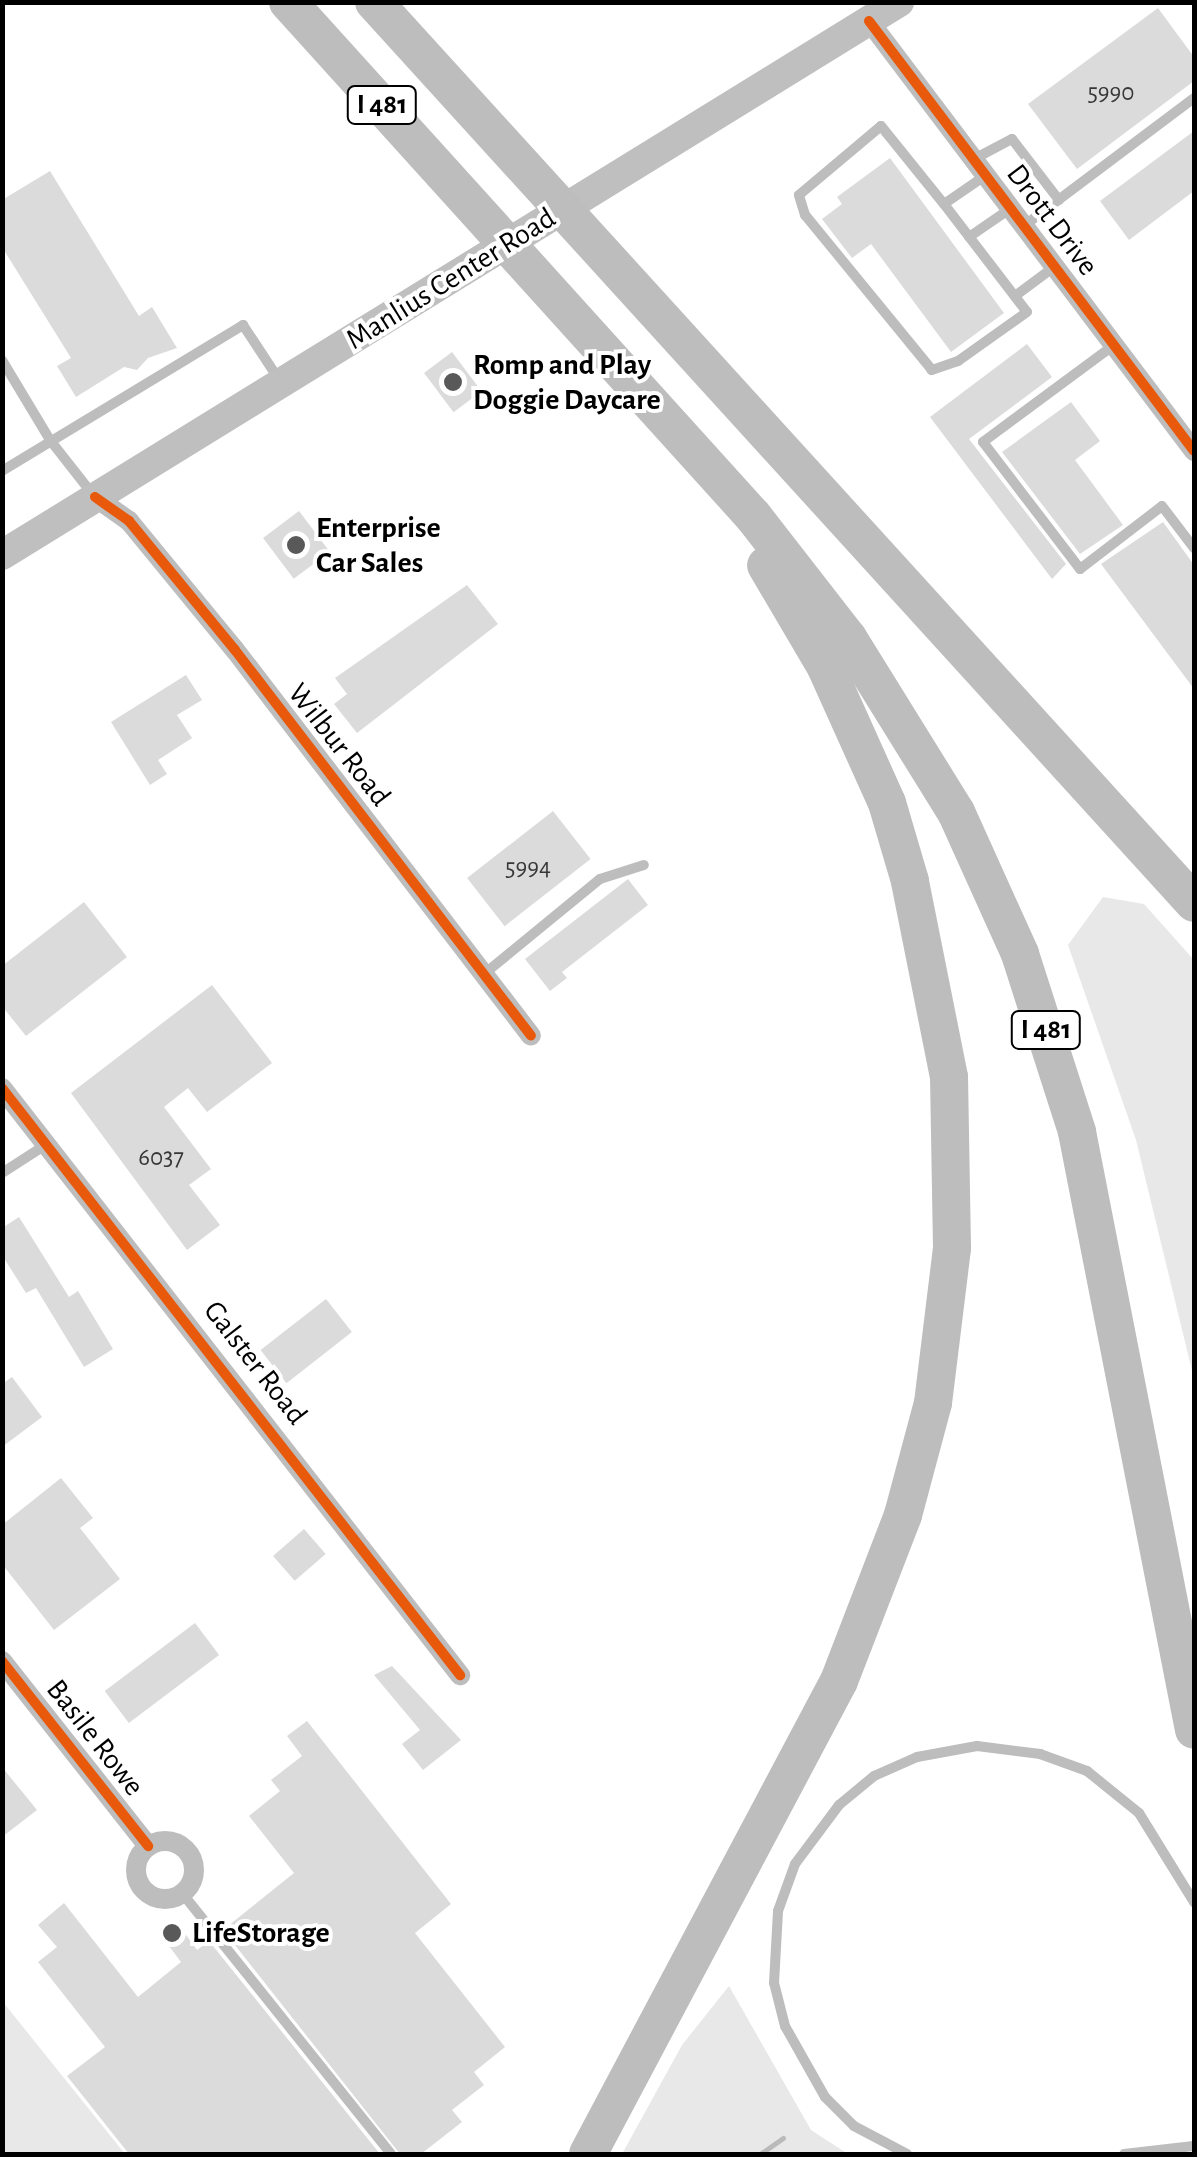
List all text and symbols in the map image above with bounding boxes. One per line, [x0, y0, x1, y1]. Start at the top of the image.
house number: 5990 [1087, 78, 1135, 108]
road number: I 481 [344, 82, 420, 128]
street label: Drott Drive [998, 157, 1106, 283]
street label: Manlius Center Road [340, 200, 562, 358]
place label: Romp and Play Doggie Daycare [473, 347, 661, 418]
marker: Romp and Play Doggie Daycare [442, 371, 464, 393]
place label: Enterprise Car Sales [316, 510, 441, 580]
marker: Enterprise Car Sales [285, 534, 307, 556]
street label: Wilbur Road [280, 676, 398, 814]
house number: 5994 [505, 853, 551, 883]
road number: I 481 [1008, 1007, 1084, 1053]
house number: 6037 [138, 1143, 184, 1173]
street label: Galster Road [195, 1294, 315, 1432]
street label: Basile Rowe [38, 1673, 152, 1803]
place label: LifeStorage [192, 1915, 330, 1951]
marker: LifeStorage [161, 1922, 183, 1944]

